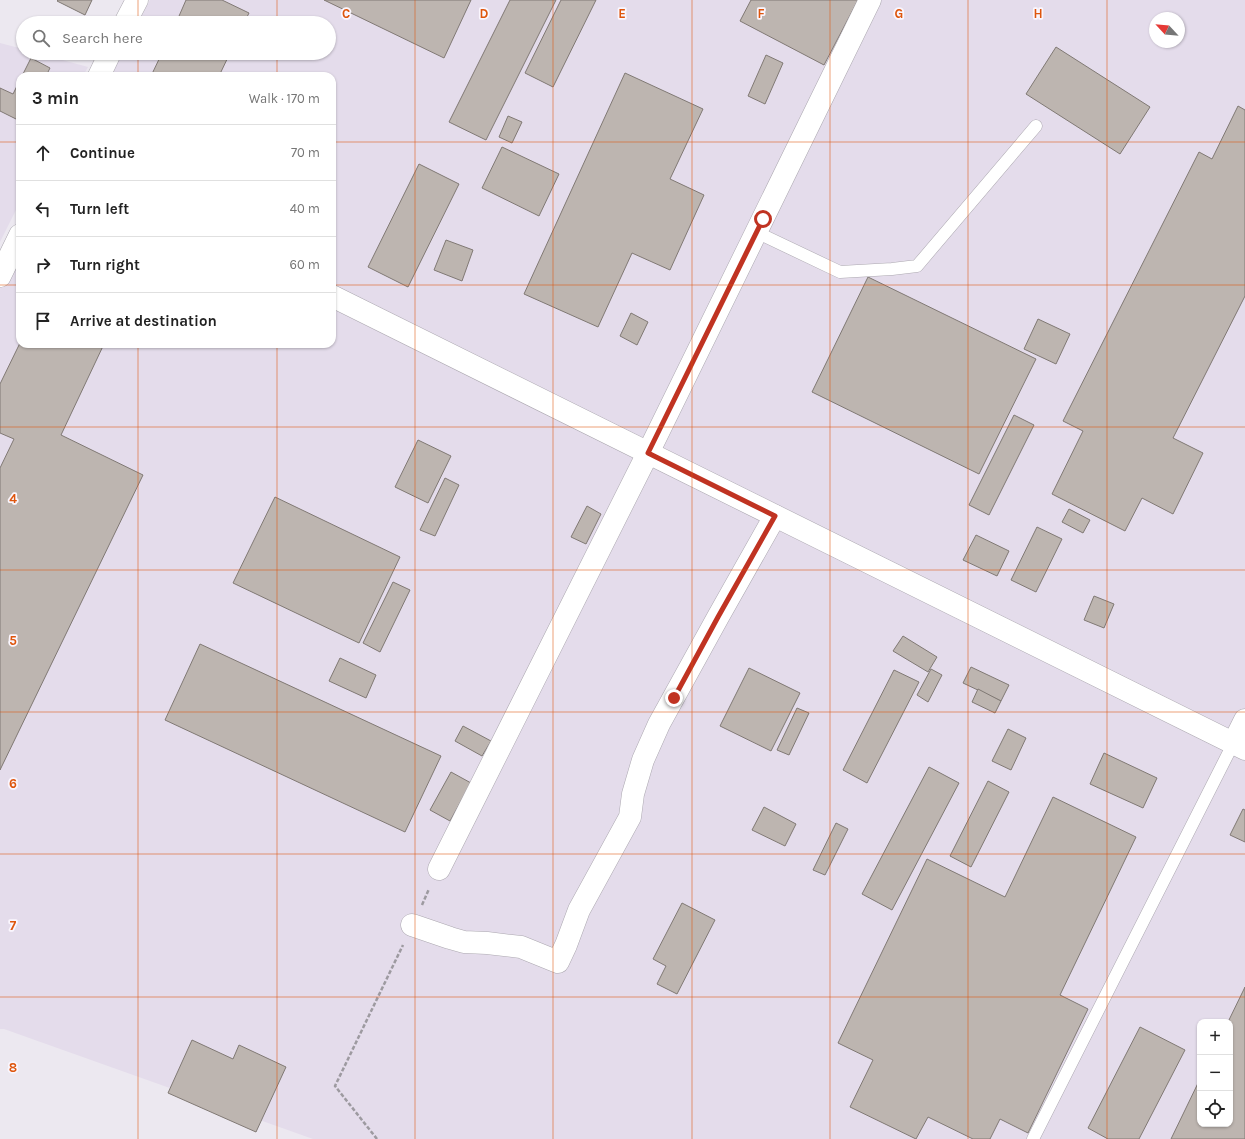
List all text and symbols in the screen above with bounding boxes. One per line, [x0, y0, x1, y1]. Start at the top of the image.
text: C [342, 6, 350, 21]
text: D [480, 6, 489, 21]
text: E [618, 6, 626, 21]
text: F [757, 6, 765, 21]
text: G [895, 6, 903, 21]
text: H [1033, 6, 1043, 21]
north arrow [1149, 12, 1185, 48]
search box [16, 16, 336, 60]
icon: search [30, 27, 52, 49]
text: Search here [62, 29, 143, 47]
text: 3 min [32, 88, 79, 108]
text: Walk · 170 m [249, 91, 320, 106]
icon: ahead [32, 142, 54, 164]
text: Continue [70, 144, 135, 162]
text: 70 m [291, 145, 320, 160]
icon: left [32, 198, 54, 220]
text: Turn left [70, 200, 129, 218]
text: 40 m [290, 201, 320, 216]
route start [754, 210, 772, 228]
icon: right [32, 254, 54, 276]
text: Turn right [70, 256, 140, 274]
text: 60 m [290, 257, 320, 272]
icon: arrive [32, 310, 54, 332]
text: Arrive at destination [70, 312, 217, 330]
text: 4 [9, 491, 17, 506]
text: 5 [9, 633, 17, 648]
route end [665, 689, 683, 707]
text: 6 [9, 776, 17, 791]
text: 7 [10, 918, 17, 933]
map controls [1197, 1019, 1233, 1127]
button: + [1197, 1019, 1233, 1055]
button: − [1197, 1055, 1233, 1091]
text: 8 [9, 1060, 17, 1075]
button: locate [1197, 1091, 1233, 1127]

